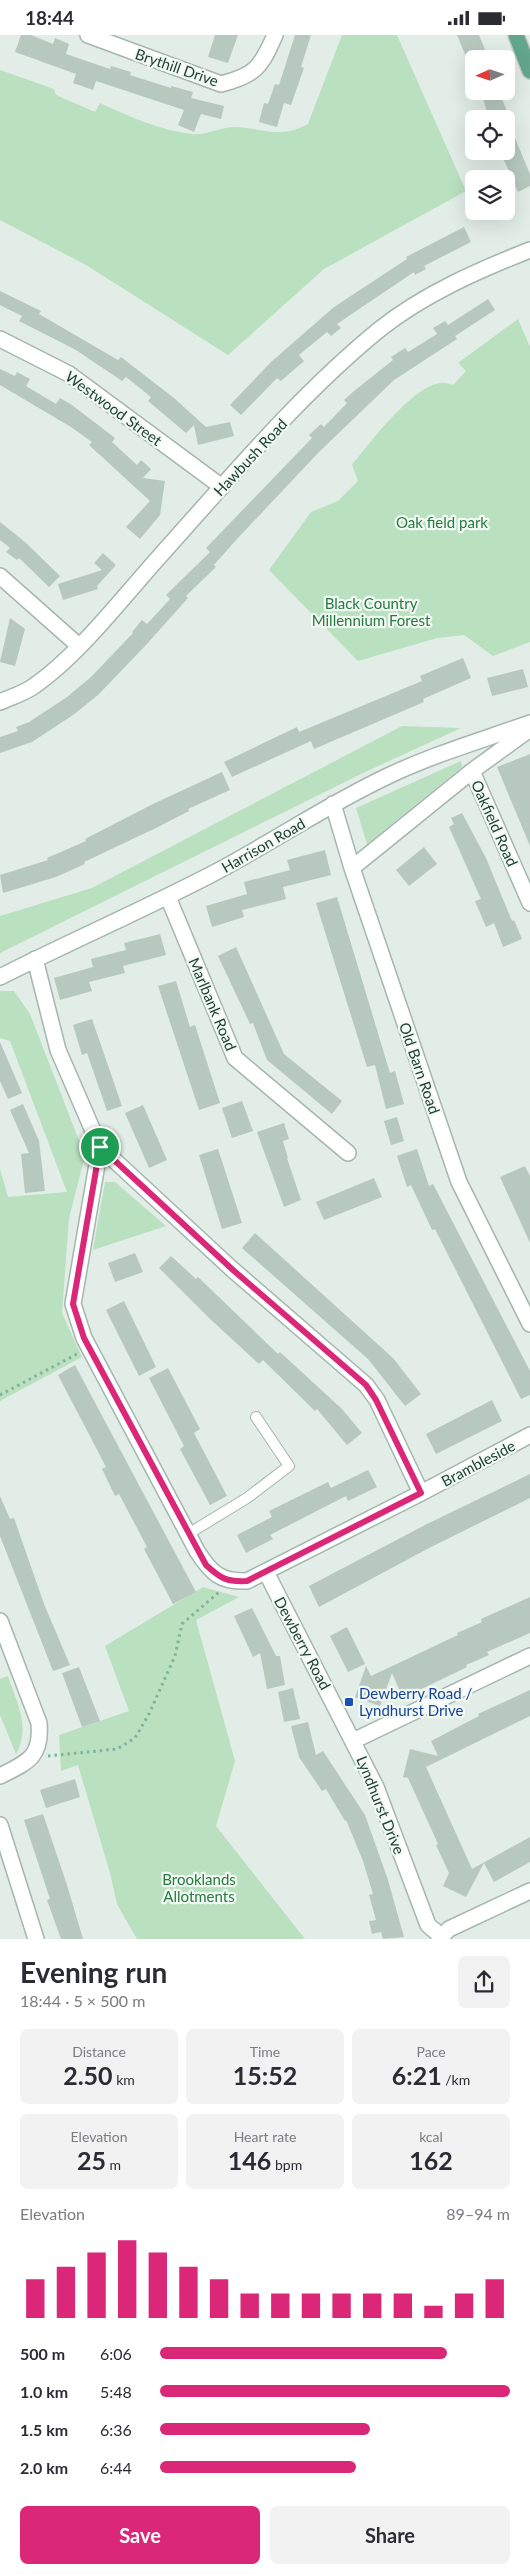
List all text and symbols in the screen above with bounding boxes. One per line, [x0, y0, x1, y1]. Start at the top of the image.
text: 18:44 [25, 6, 74, 29]
street label: Brythill Drive [133, 44, 221, 90]
north arrow [465, 50, 515, 100]
map controls [465, 50, 515, 220]
button: locate [465, 110, 515, 160]
button: layers [465, 170, 515, 220]
street label: Westwood Street [62, 367, 166, 449]
street label: Hawbush Road [210, 415, 290, 499]
park label: Oak field park [396, 513, 488, 531]
park label: Black Country Millennium Forest [312, 594, 431, 629]
street label: Oakfield Road [468, 777, 522, 869]
street label: Harrison Road [218, 814, 308, 876]
street label: Marlbank Road [185, 955, 241, 1053]
street label: Old Barn Road [396, 1020, 444, 1116]
pin [79, 1126, 121, 1168]
icon: arrive [86, 1133, 114, 1161]
street label: Brambleside [438, 1436, 518, 1490]
street label: Dewberry Road [271, 1593, 335, 1693]
place label: Dewberry Road / Lyndhurst Drive [359, 1684, 472, 1719]
marker: Dewberry Road / Lyndhurst Drive [343, 1696, 355, 1708]
street label: Lyndhurst Drive [353, 1753, 409, 1857]
park label: Brooklands Allotments [162, 1870, 236, 1905]
text: Evening run [20, 1955, 167, 1989]
button: share [458, 1956, 510, 2008]
text: 18:44 · 5 × 500 m [20, 1991, 145, 2010]
text: Distance [72, 2043, 126, 2060]
text: Time [250, 2043, 280, 2060]
text: Pace [416, 2043, 446, 2060]
text: 2.50 [63, 2060, 113, 2090]
text: 15:52 [233, 2060, 297, 2090]
text: 6:21 [392, 2060, 442, 2090]
text: km [113, 2071, 135, 2088]
text: /km [442, 2071, 470, 2088]
text: Elevation [71, 2128, 127, 2145]
text: Heart rate [234, 2128, 296, 2145]
text: kcal [419, 2128, 443, 2145]
text: 25 [77, 2145, 106, 2175]
text: 146 [228, 2145, 271, 2175]
text: 162 [409, 2145, 453, 2175]
text: m [106, 2156, 121, 2173]
text: bpm [271, 2156, 302, 2173]
text: Elevation [20, 2204, 85, 2223]
text: 89–94 m [446, 2204, 510, 2223]
text: 500 m [20, 2344, 65, 2363]
text: 6:06 [100, 2344, 132, 2363]
text: 1.0 km [20, 2382, 68, 2401]
text: 5:48 [100, 2382, 132, 2401]
text: 1.5 km [20, 2420, 68, 2439]
text: 6:36 [100, 2420, 132, 2439]
text: 2.0 km [20, 2458, 68, 2477]
text: 6:44 [100, 2458, 132, 2477]
button: Save [20, 2506, 260, 2564]
button: Share [270, 2506, 510, 2564]

